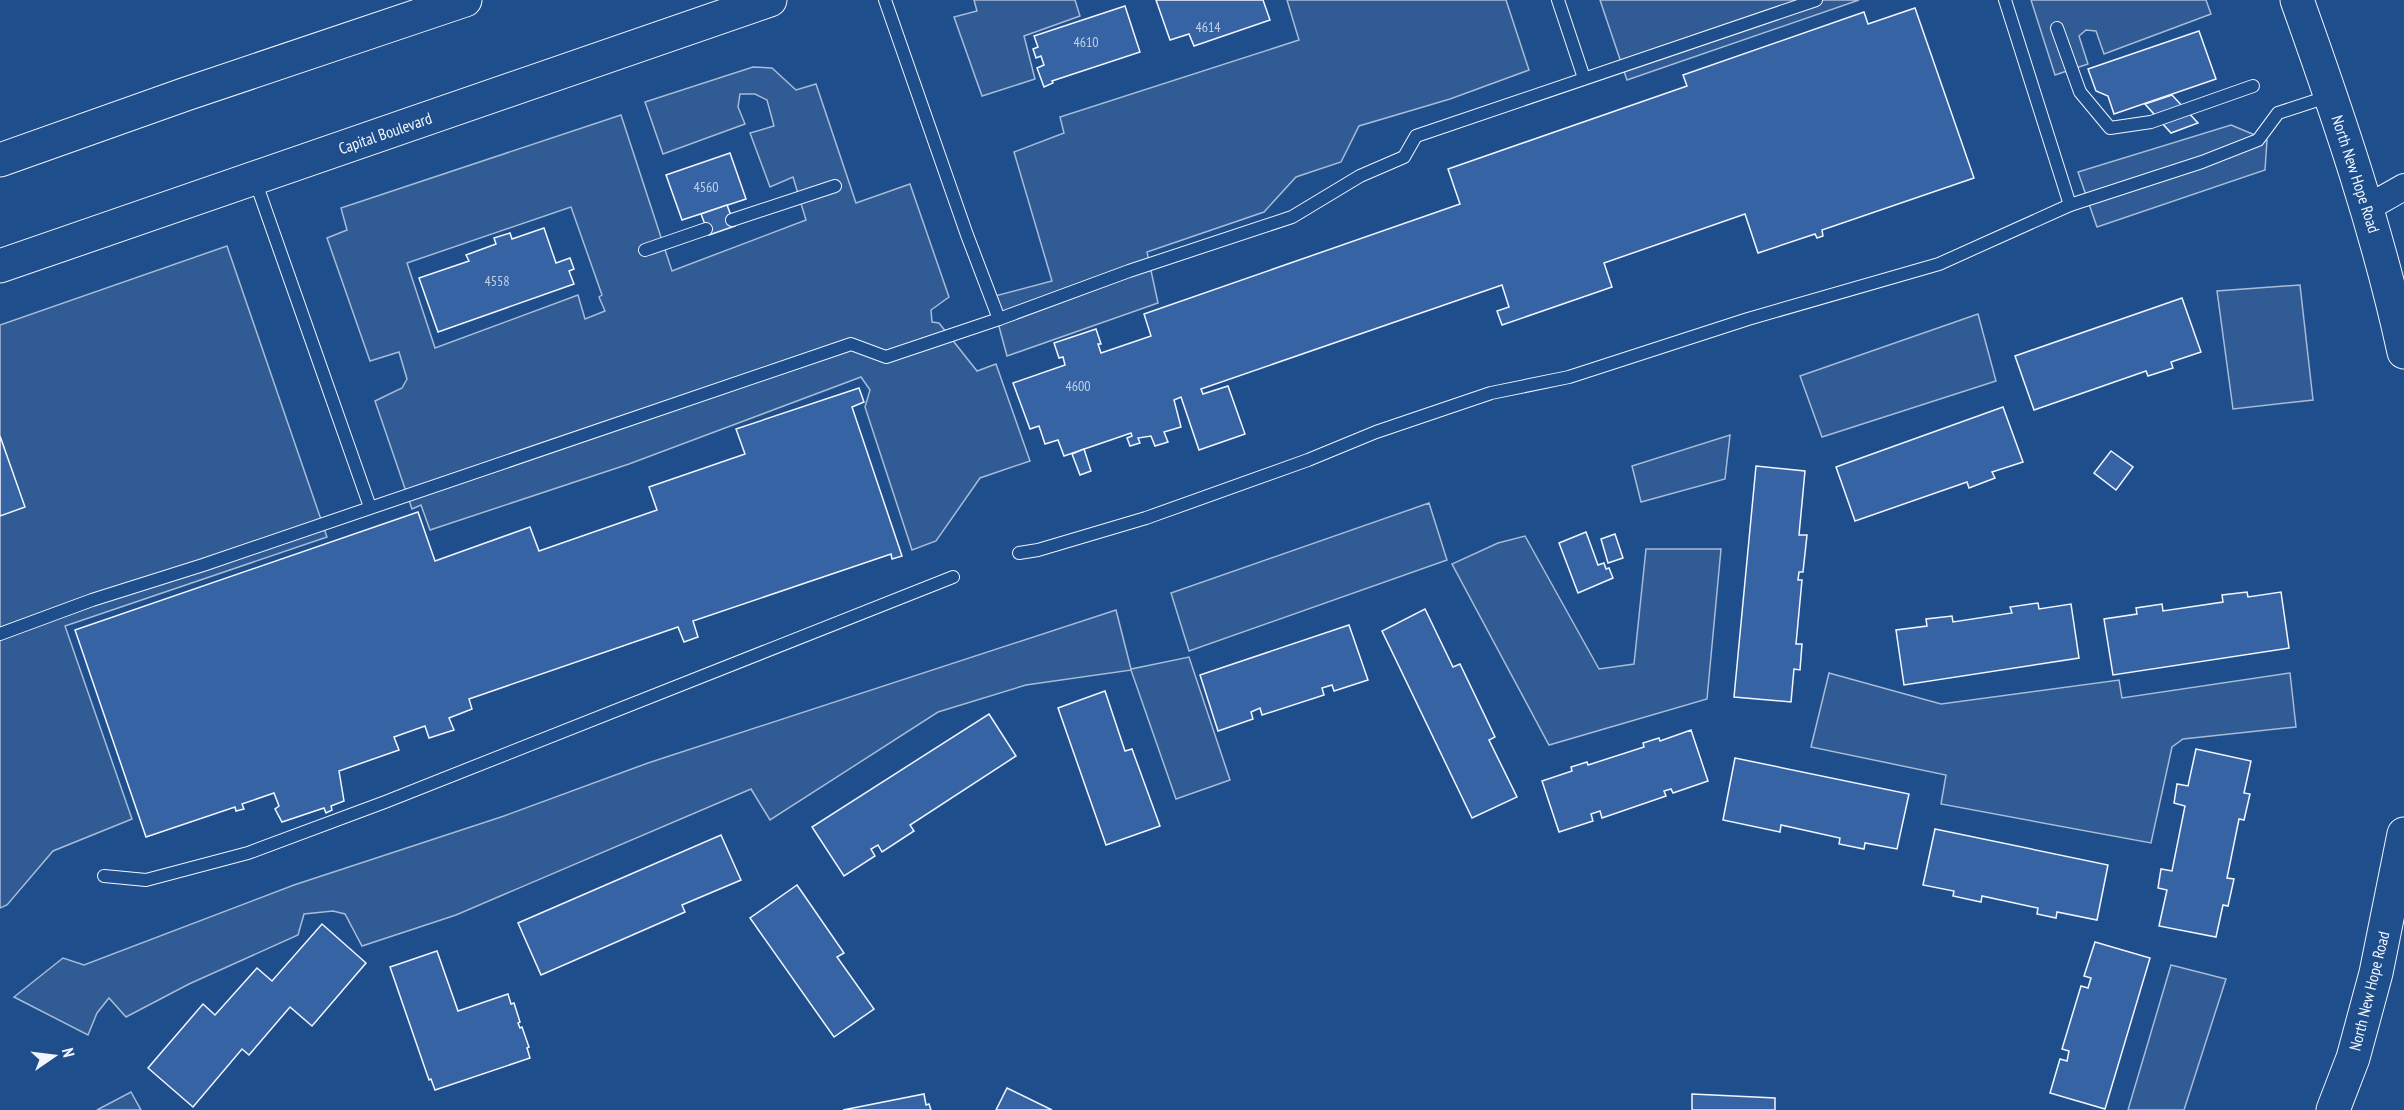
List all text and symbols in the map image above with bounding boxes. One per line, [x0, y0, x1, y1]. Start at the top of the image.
house number: 4614 [1195, 18, 1221, 36]
house number: 4610 [1073, 33, 1099, 51]
street label: Capital Boulevard [336, 108, 434, 158]
street label: North New Hope Road [2328, 113, 2384, 235]
house number: 4560 [693, 178, 719, 196]
house number: 4558 [484, 272, 510, 290]
house number: 4600 [1065, 377, 1091, 395]
street label: North New Hope Road [2344, 929, 2394, 1053]
north arrow [24, 1026, 84, 1086]
text: N [58, 1046, 79, 1059]

